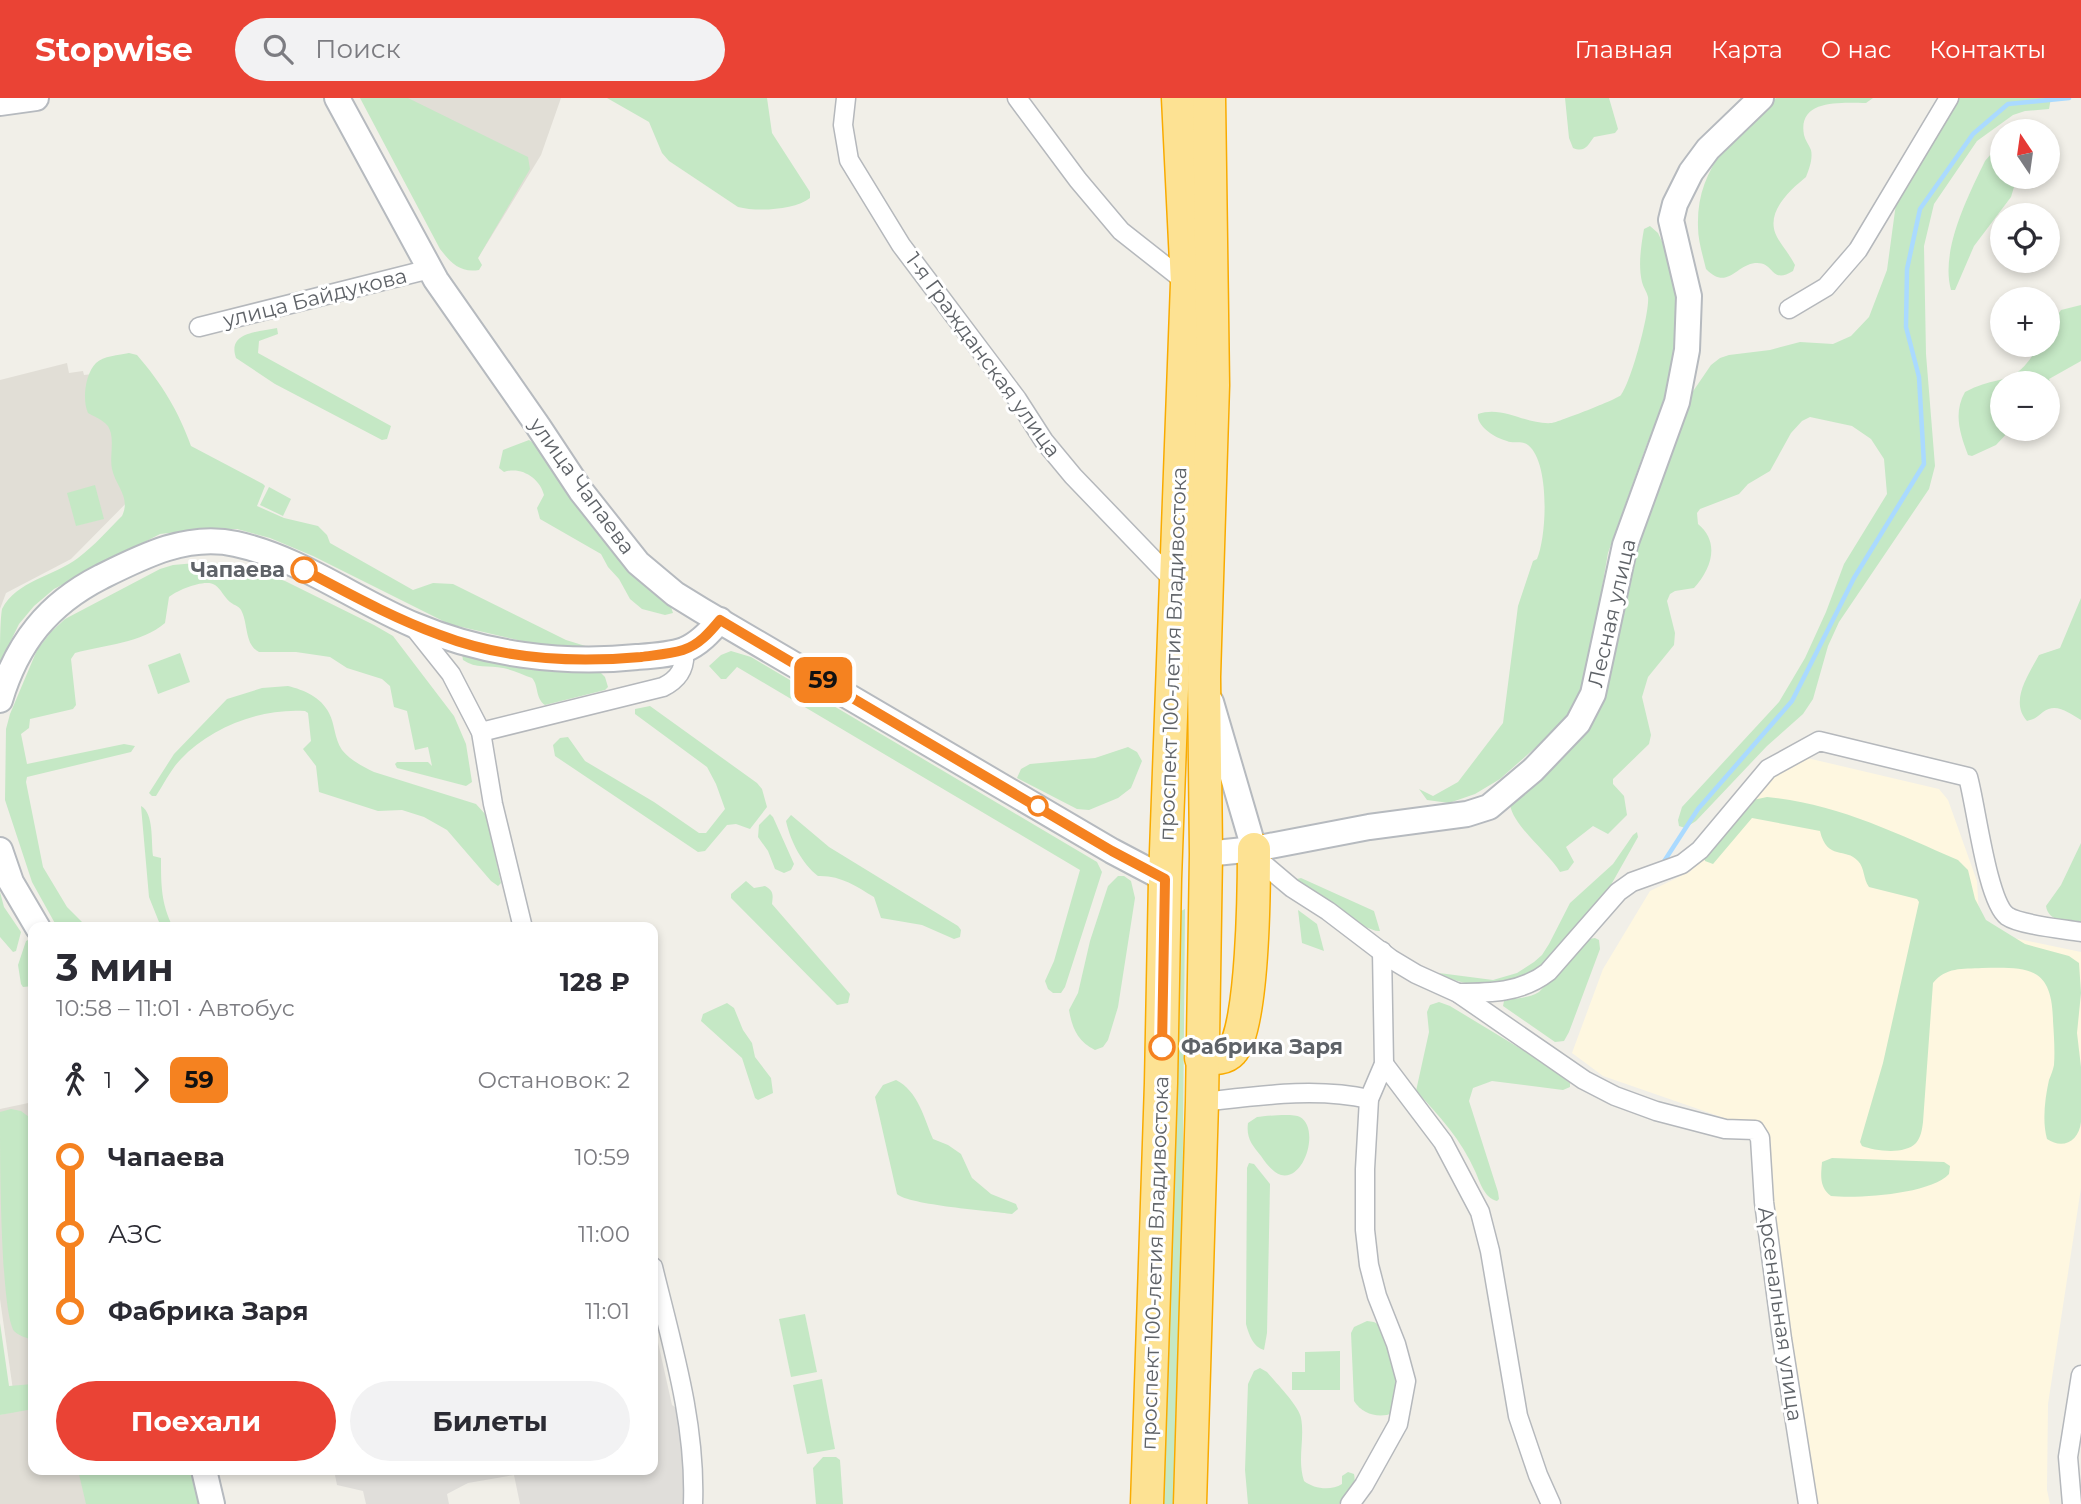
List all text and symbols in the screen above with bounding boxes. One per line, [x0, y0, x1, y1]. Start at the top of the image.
search box [235, 18, 725, 81]
text: Stopwise [35, 29, 193, 69]
icon: search [259, 30, 297, 68]
text: Поиск [315, 33, 401, 65]
text: Главная [1575, 35, 1673, 64]
text: Карта [1711, 35, 1783, 64]
text: О нас [1821, 35, 1891, 64]
text: Контакты [1929, 35, 2046, 64]
north arrow [1990, 119, 2060, 189]
map controls [1990, 119, 2060, 441]
button: locate [1990, 203, 2060, 273]
street label: 1-я Гражданская улица [901, 248, 1066, 462]
street label: улица Байдукова [219, 263, 409, 333]
button: + [1990, 287, 2060, 357]
button: − [1990, 371, 2060, 441]
street label: улица Чапаева [524, 412, 640, 559]
street label: проспект 100-летия Владивостока [1153, 467, 1192, 841]
street label: Лесная улица [1582, 536, 1641, 690]
place label: Чапаева [191, 557, 285, 582]
marker: Чапаева [291, 557, 317, 583]
line badge: 59 [792, 657, 854, 703]
text: 59 [808, 665, 838, 694]
unlabelled marker [1028, 796, 1048, 816]
text: 3 мин [56, 944, 174, 991]
text: 128 ₽ [560, 966, 630, 998]
text: 10:58 – 11:01 · Автобус [56, 994, 295, 1022]
marker: Фабрика Заря [1149, 1034, 1175, 1060]
place label: Фабрика Заря [1181, 1034, 1343, 1059]
icon: walk [56, 1061, 94, 1099]
icon: forward [122, 1061, 160, 1099]
text: 59 [184, 1065, 214, 1094]
text: 1 [104, 1066, 112, 1094]
text: Остановок: 2 [478, 1066, 630, 1094]
street label: проспект 100-летия Владивостока [1135, 1076, 1174, 1450]
text: Чапаева [108, 1141, 225, 1173]
text: 10:59 [575, 1143, 630, 1171]
street label: Арсенальная улица [1753, 1205, 1808, 1423]
text: АЗС [108, 1218, 162, 1250]
text: 11:00 [578, 1220, 630, 1248]
text: Фабрика Заря [108, 1295, 309, 1327]
text: 11:01 [585, 1297, 630, 1325]
button: Поехали [56, 1381, 336, 1461]
button: Билеты [350, 1381, 630, 1461]

